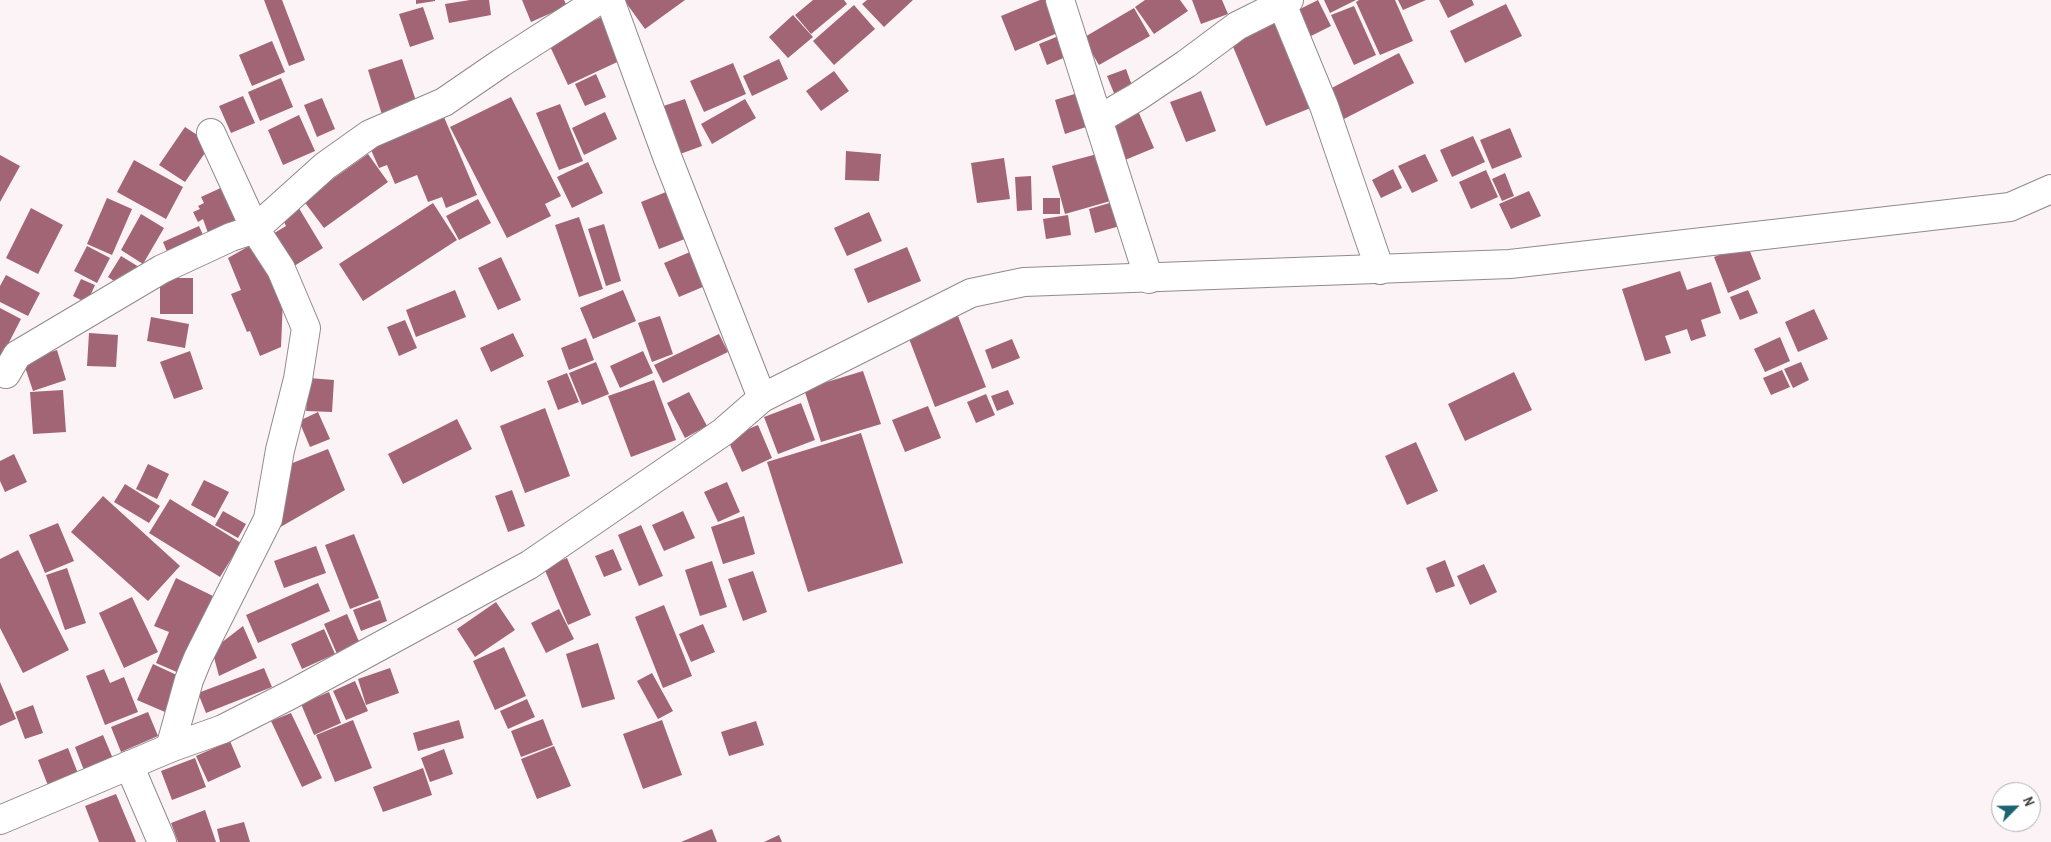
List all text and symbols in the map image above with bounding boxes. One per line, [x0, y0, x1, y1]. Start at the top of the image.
north arrow [1991, 782, 2041, 832]
text: N [2019, 794, 2039, 809]

